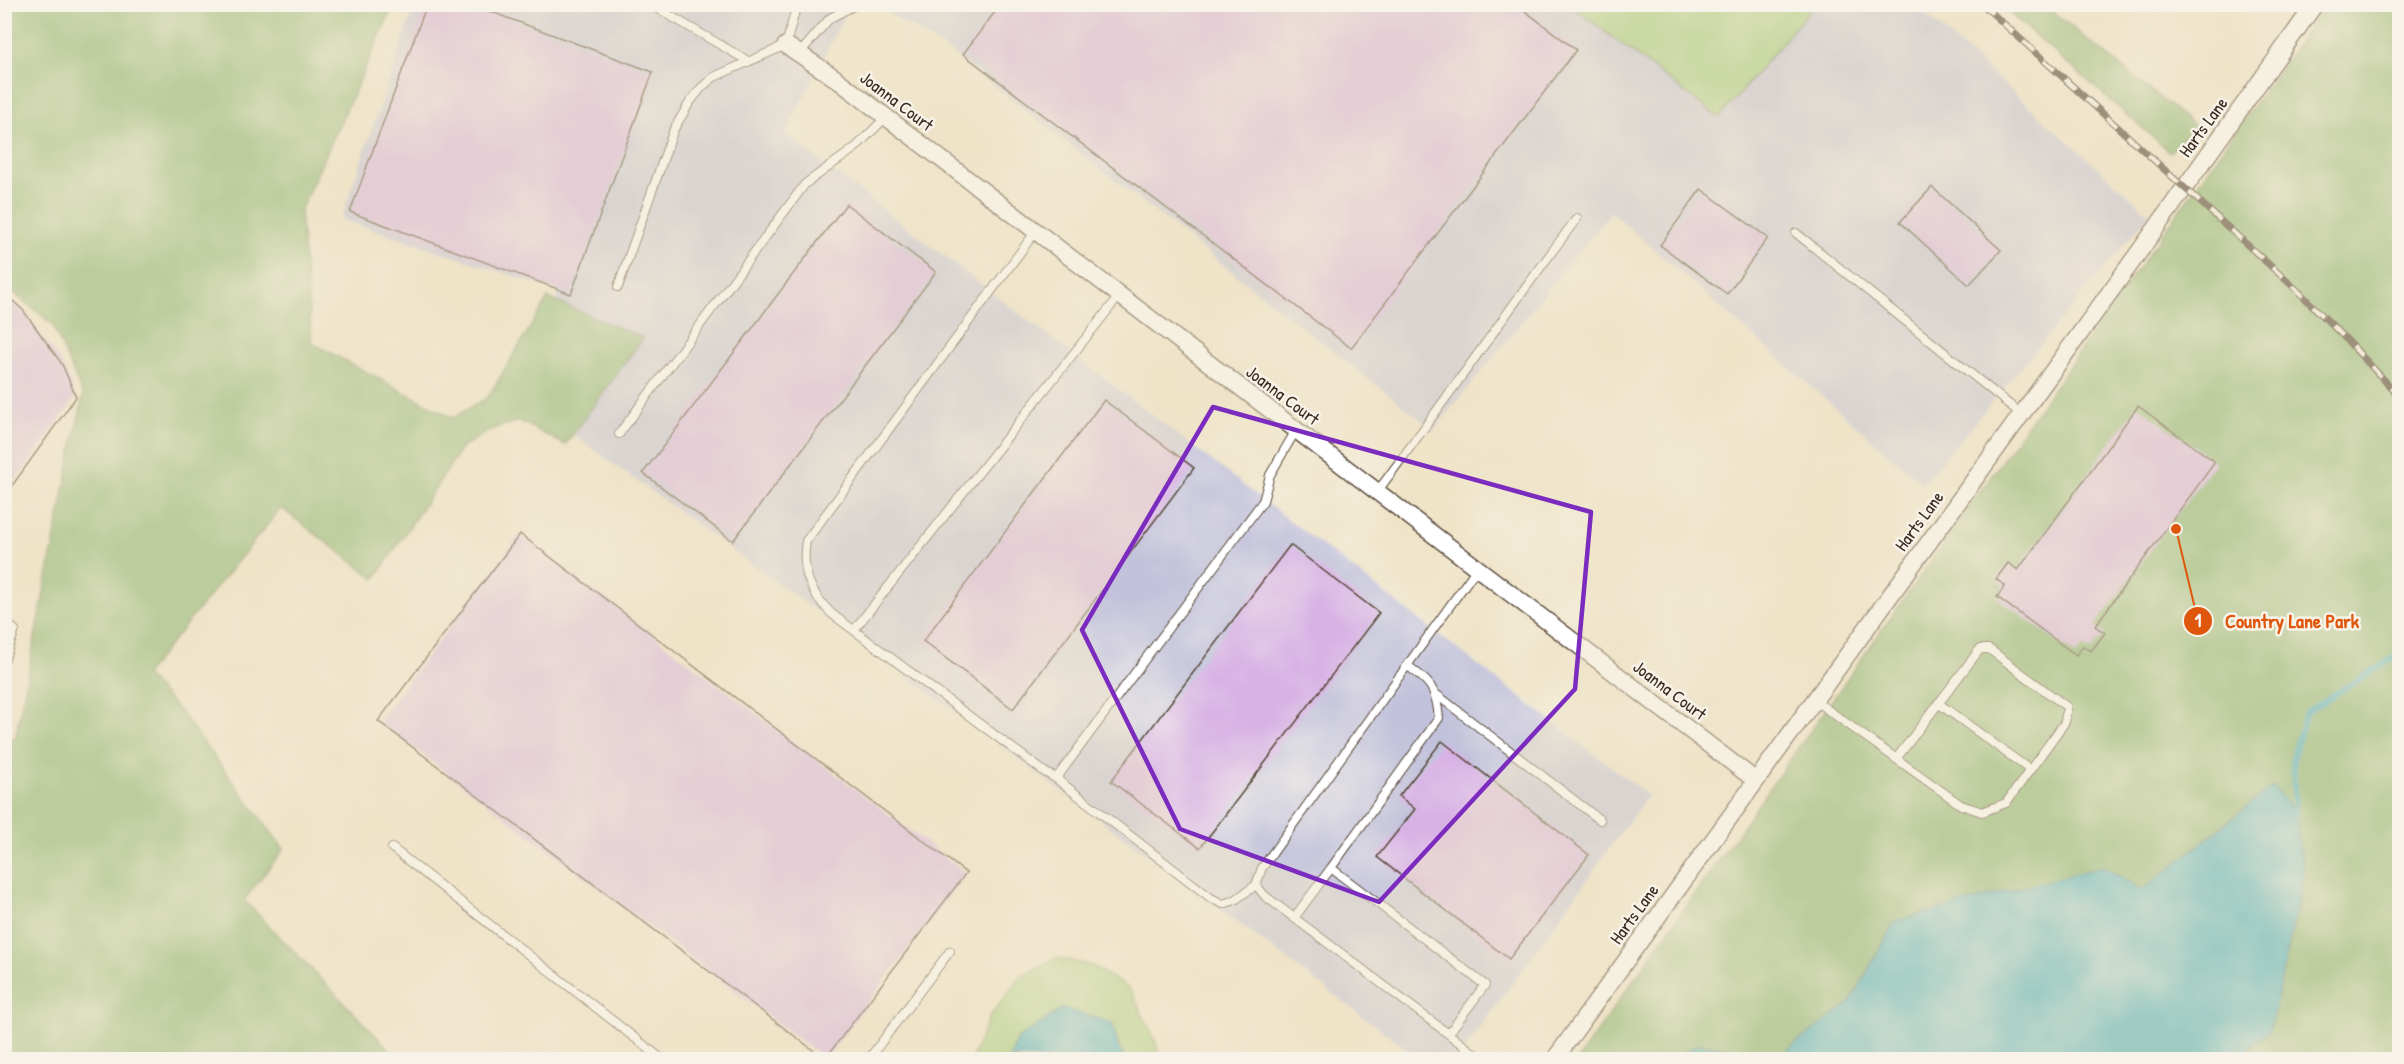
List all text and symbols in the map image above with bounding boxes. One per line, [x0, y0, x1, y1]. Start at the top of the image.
street label: Joanna Court [855, 65, 939, 137]
street label: Harts Lane [2173, 92, 2233, 162]
street label: Joanna Court [1241, 359, 1325, 431]
street label: Harts Lane [1889, 486, 1949, 556]
callout: Country Lane Park [2183, 602, 2371, 640]
text: Country Lane Park [2225, 607, 2360, 635]
text: 1 [2195, 608, 2202, 633]
street label: Joanna Court [1628, 654, 1712, 726]
street label: Harts Lane [1604, 879, 1664, 949]

